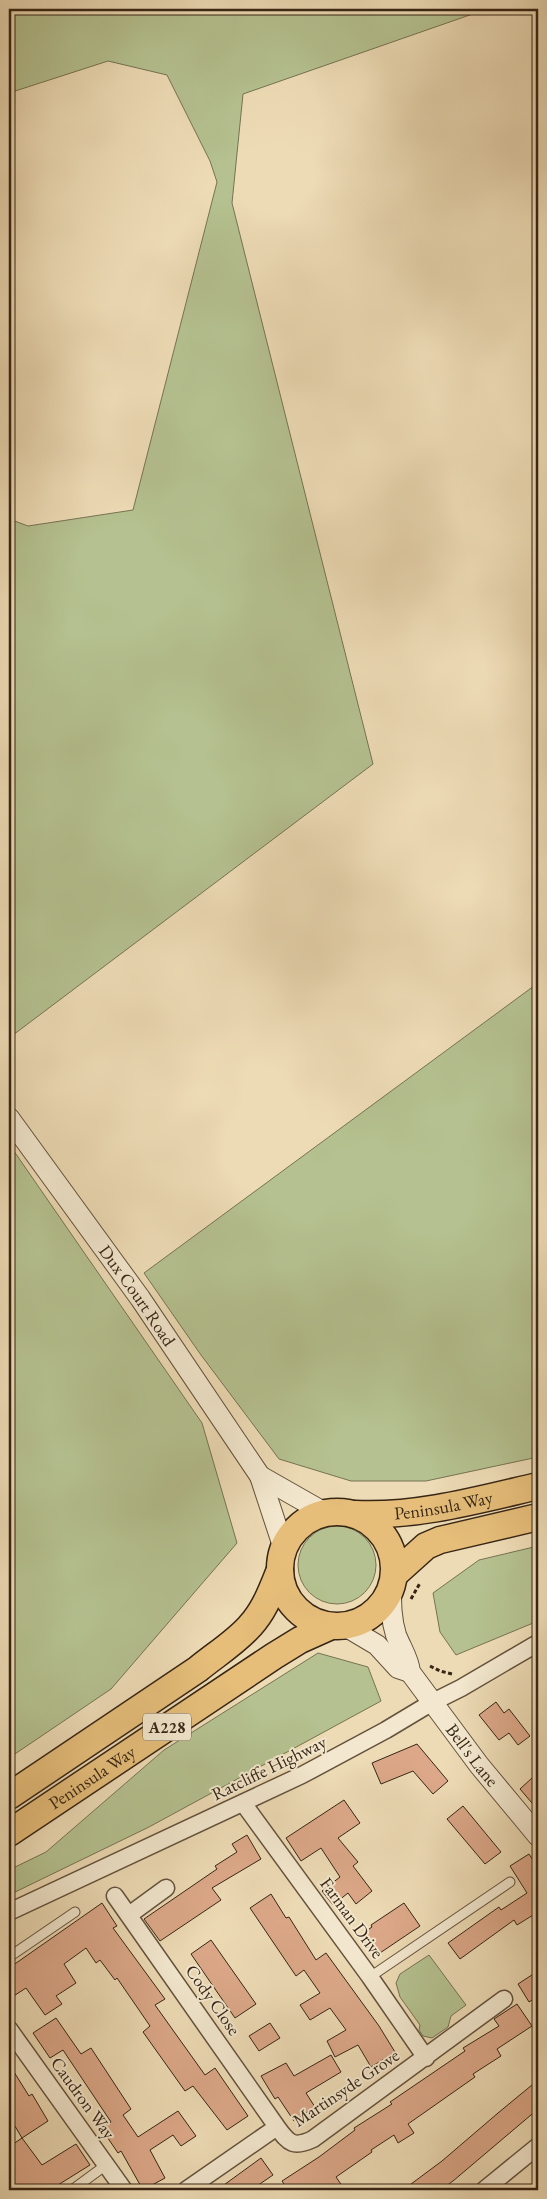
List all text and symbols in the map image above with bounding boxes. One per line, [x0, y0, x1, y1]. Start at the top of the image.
street label: Dux Court Road [94, 1240, 182, 1351]
street label: Peninsula Way [393, 1485, 495, 1524]
road number: A228 [143, 1714, 191, 1740]
street label: Bell's Lane [441, 1719, 504, 1791]
street label: Ratcliffe Highway [208, 1730, 330, 1805]
street label: Peninsula Way [44, 1740, 140, 1814]
street label: Farman Drive [315, 1873, 390, 1963]
street label: Cody Close [181, 1960, 246, 2040]
street label: Martinsyde Grove [288, 2043, 403, 2132]
street label: Caudron Way [46, 2052, 121, 2143]

